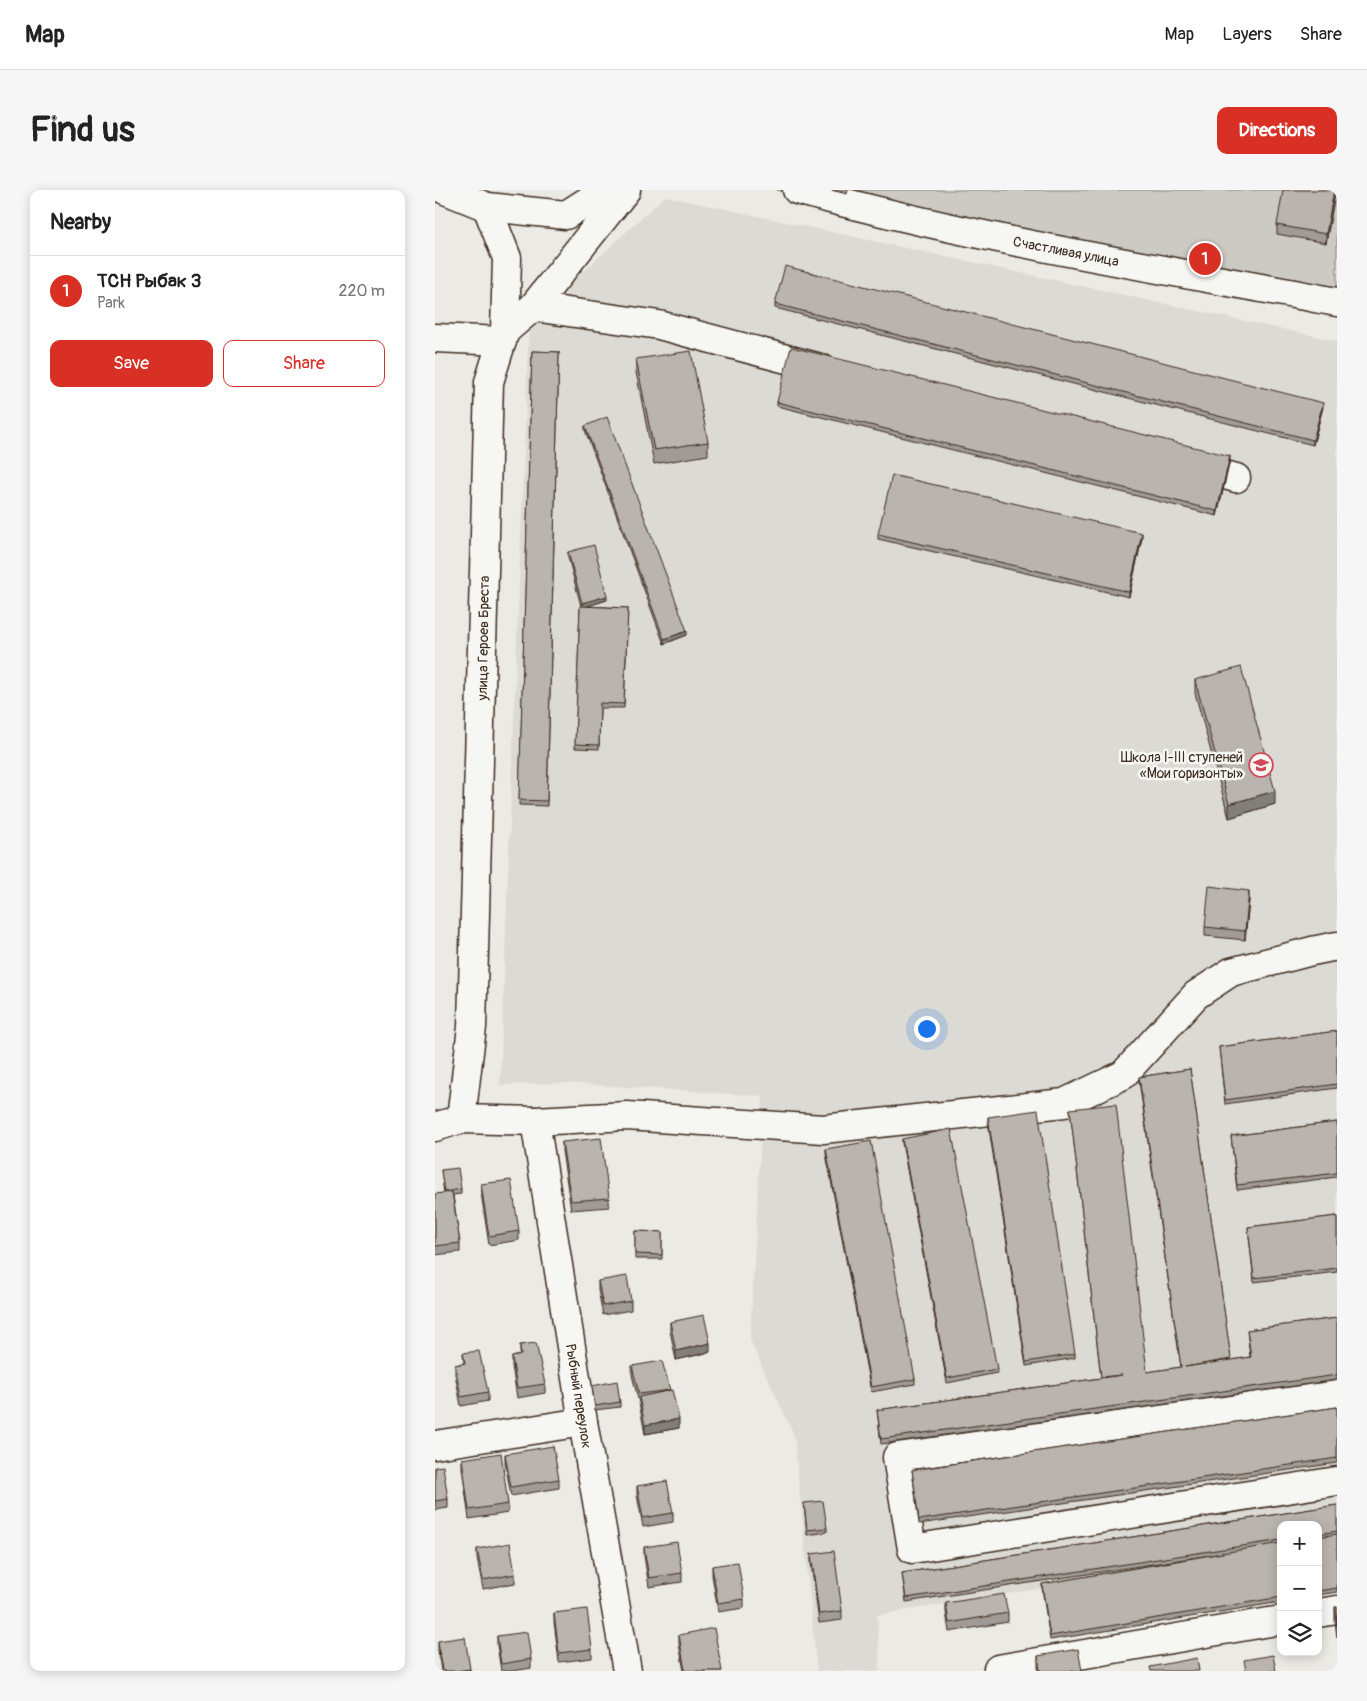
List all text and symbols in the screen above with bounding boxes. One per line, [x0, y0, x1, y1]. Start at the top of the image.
text: Map [25, 20, 65, 49]
text: Map [1165, 23, 1194, 46]
text: Layers [1222, 23, 1272, 46]
text: Share [1300, 23, 1342, 46]
button: Directions [1217, 107, 1337, 154]
text: Find us [30, 108, 135, 152]
text: Nearby [50, 209, 111, 236]
street label: Счастливая улица [1011, 233, 1120, 270]
pin: 1 [1189, 240, 1221, 278]
text: ТСН Рыбак 3 [97, 269, 201, 293]
text: 1 [63, 281, 69, 301]
text: 220 m [339, 281, 385, 301]
text: Park [97, 293, 125, 313]
button: Save [50, 340, 213, 387]
button: Share [223, 340, 385, 387]
street label: улица Героев Бреста [474, 576, 493, 702]
place label: Школа I-III ступеней «Мои горизонты» [1121, 749, 1243, 782]
school or university icon: Школа I-III ступеней «Мои горизонты» [1248, 752, 1274, 778]
your location [914, 1016, 940, 1042]
street label: Рыбный переулок [562, 1343, 595, 1449]
map controls [1277, 1521, 1322, 1656]
button: + [1277, 1521, 1322, 1566]
button: − [1277, 1566, 1322, 1611]
button: layers [1277, 1611, 1322, 1656]

